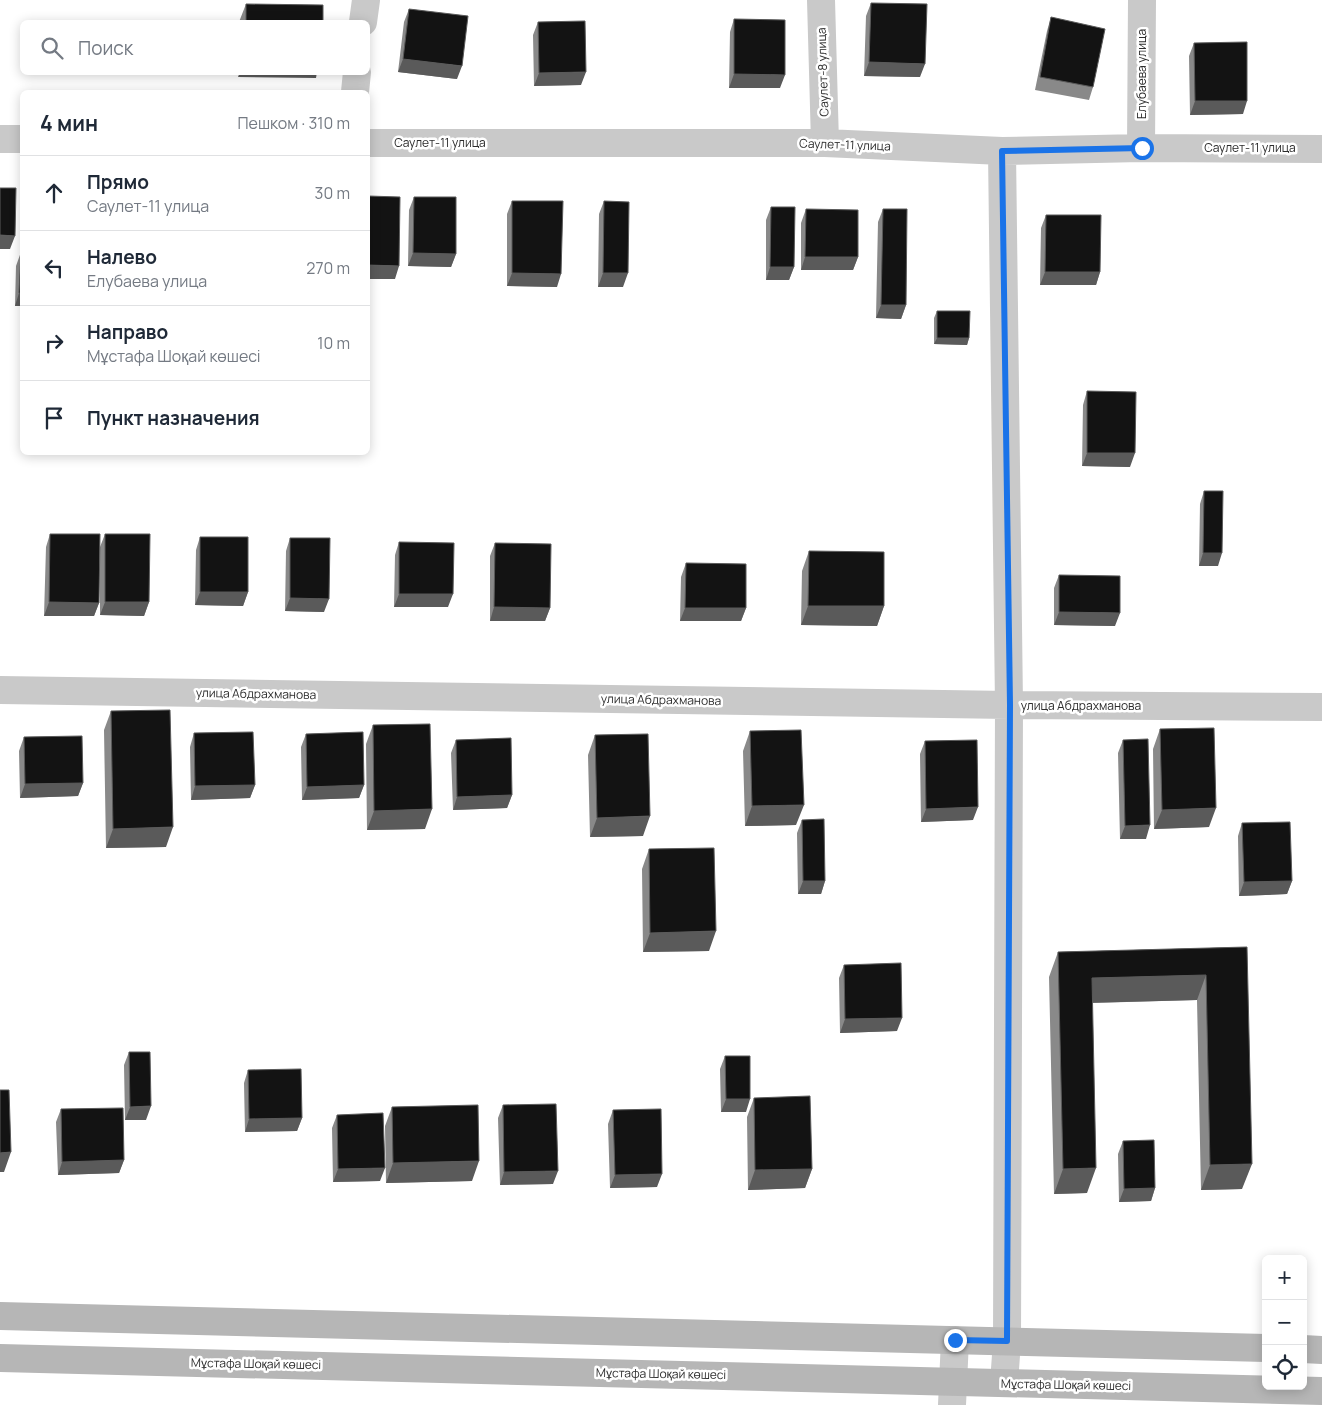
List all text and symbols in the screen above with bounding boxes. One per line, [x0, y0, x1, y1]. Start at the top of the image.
search box [20, 20, 370, 75]
street label: Саулет-8 улица [812, 27, 833, 117]
street label: Елубаева улица [1133, 29, 1150, 119]
icon: search [38, 34, 66, 62]
text: Поиск [78, 35, 133, 61]
text: 4 мин [40, 109, 98, 137]
text: Пешком · 310 m [238, 112, 350, 134]
street label: Саулет-11 улица [394, 134, 486, 151]
street label: Саулет-11 улица [799, 134, 891, 155]
route start [1131, 137, 1154, 160]
street label: Саулет-11 улица [1204, 139, 1296, 156]
text: Прямо [87, 169, 149, 195]
icon: ahead [40, 179, 68, 207]
text: 30 m [315, 182, 350, 204]
text: Саулет-11 улица [87, 195, 209, 217]
text: Налево [87, 244, 157, 270]
icon: left [40, 254, 68, 282]
text: 270 m [306, 257, 350, 279]
text: Елубаева улица [87, 270, 207, 292]
text: Направо [87, 319, 168, 345]
icon: right [40, 329, 68, 357]
text: 10 m [317, 332, 350, 354]
text: Мұстафа Шоқай көшесі [87, 345, 261, 367]
icon: arrive [40, 404, 68, 432]
text: Пункт назначения [87, 405, 260, 431]
street label: улица Абдрахманова [196, 684, 316, 703]
street label: улица Абдрахманова [601, 690, 721, 709]
street label: улица Абдрахманова [1021, 697, 1141, 714]
map controls [1262, 1255, 1307, 1390]
button: + [1262, 1255, 1307, 1300]
button: − [1262, 1300, 1307, 1345]
route end [944, 1329, 967, 1352]
button: locate [1262, 1345, 1307, 1390]
street label: Мұстафа Шоқай көшесі [191, 1354, 321, 1373]
street label: Мұстафа Шоқай көшесі [596, 1364, 726, 1383]
street label: Мұстафа Шоқай көшесі [1001, 1375, 1131, 1394]

